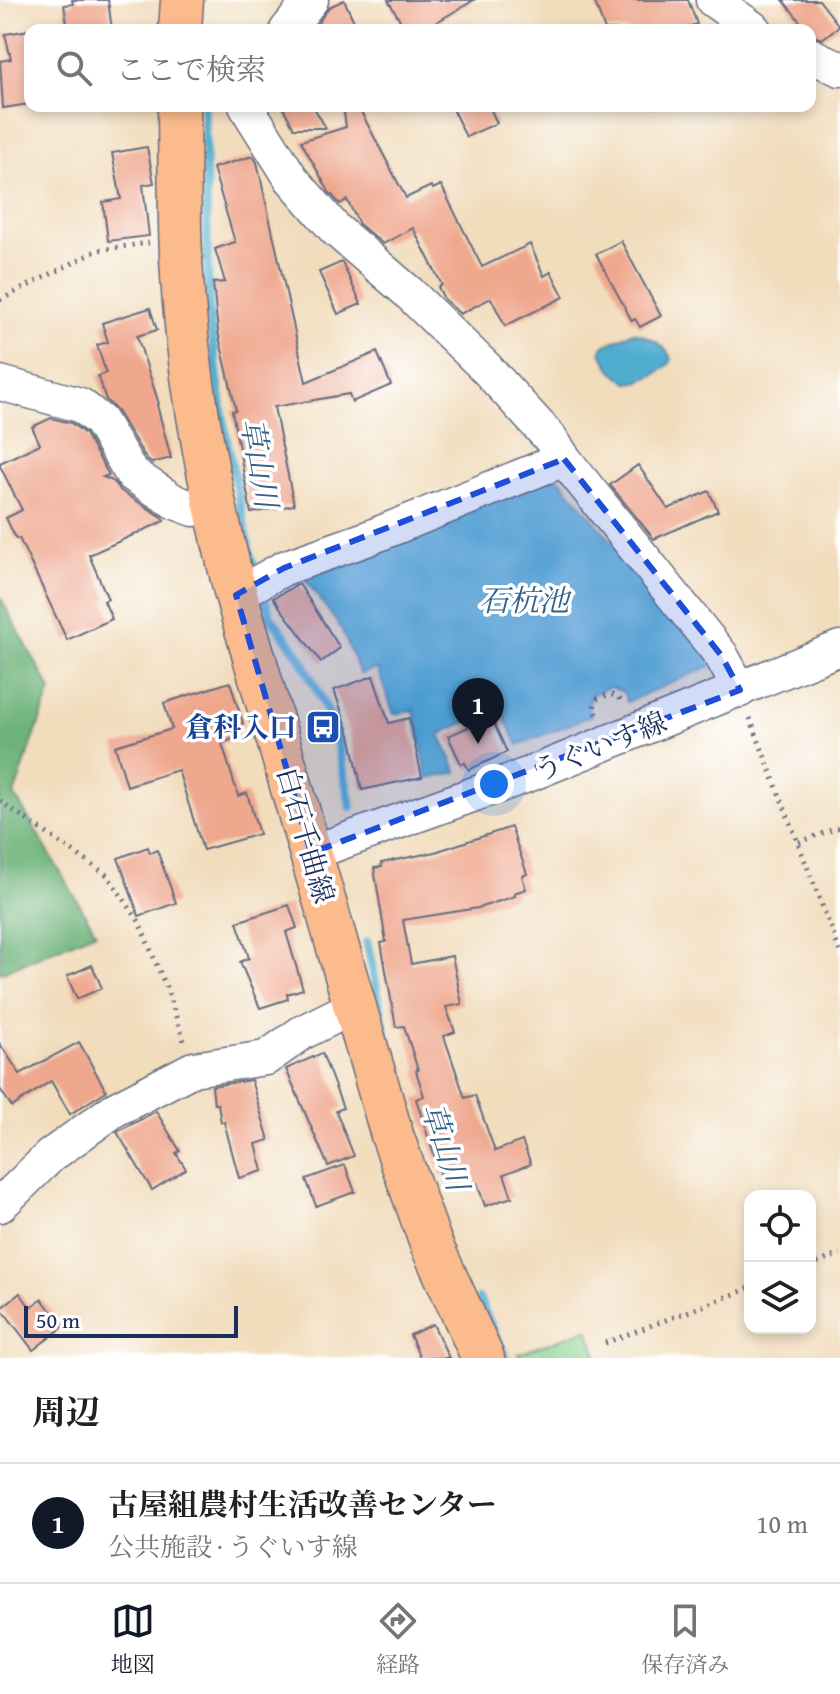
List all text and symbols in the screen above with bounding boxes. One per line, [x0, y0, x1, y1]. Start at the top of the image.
search box [24, 24, 816, 112]
icon: search [52, 46, 96, 90]
text: ここで検索 [116, 47, 266, 91]
water label: 草山川 [231, 415, 290, 514]
water label: 石杭池 [479, 578, 572, 622]
pin: 1 [452, 678, 504, 744]
street label: うぐいす線 [527, 700, 672, 791]
place label: 倉科入口 [185, 706, 297, 747]
bus stop icon: 倉科入口 [304, 708, 342, 746]
street label: 白石千曲線 [267, 762, 345, 908]
your location [474, 764, 514, 804]
water label: 草山川 [411, 1097, 482, 1199]
map controls [744, 1190, 816, 1334]
button: locate [744, 1190, 816, 1262]
button: layers [744, 1262, 816, 1334]
scale bar [24, 1302, 238, 1338]
text: 50 m [36, 1304, 80, 1336]
text: 周辺 [32, 1387, 100, 1436]
text: 古屋組農村生活改善センター [108, 1482, 497, 1526]
text: 1 [51, 1504, 65, 1543]
text: 10 m [756, 1504, 808, 1543]
text: 公共施設 · うぐいす線 [108, 1527, 358, 1566]
tab: 地図 [111, 1599, 155, 1680]
tab: 経路 [376, 1599, 420, 1680]
tab: 保存済み [641, 1599, 729, 1680]

